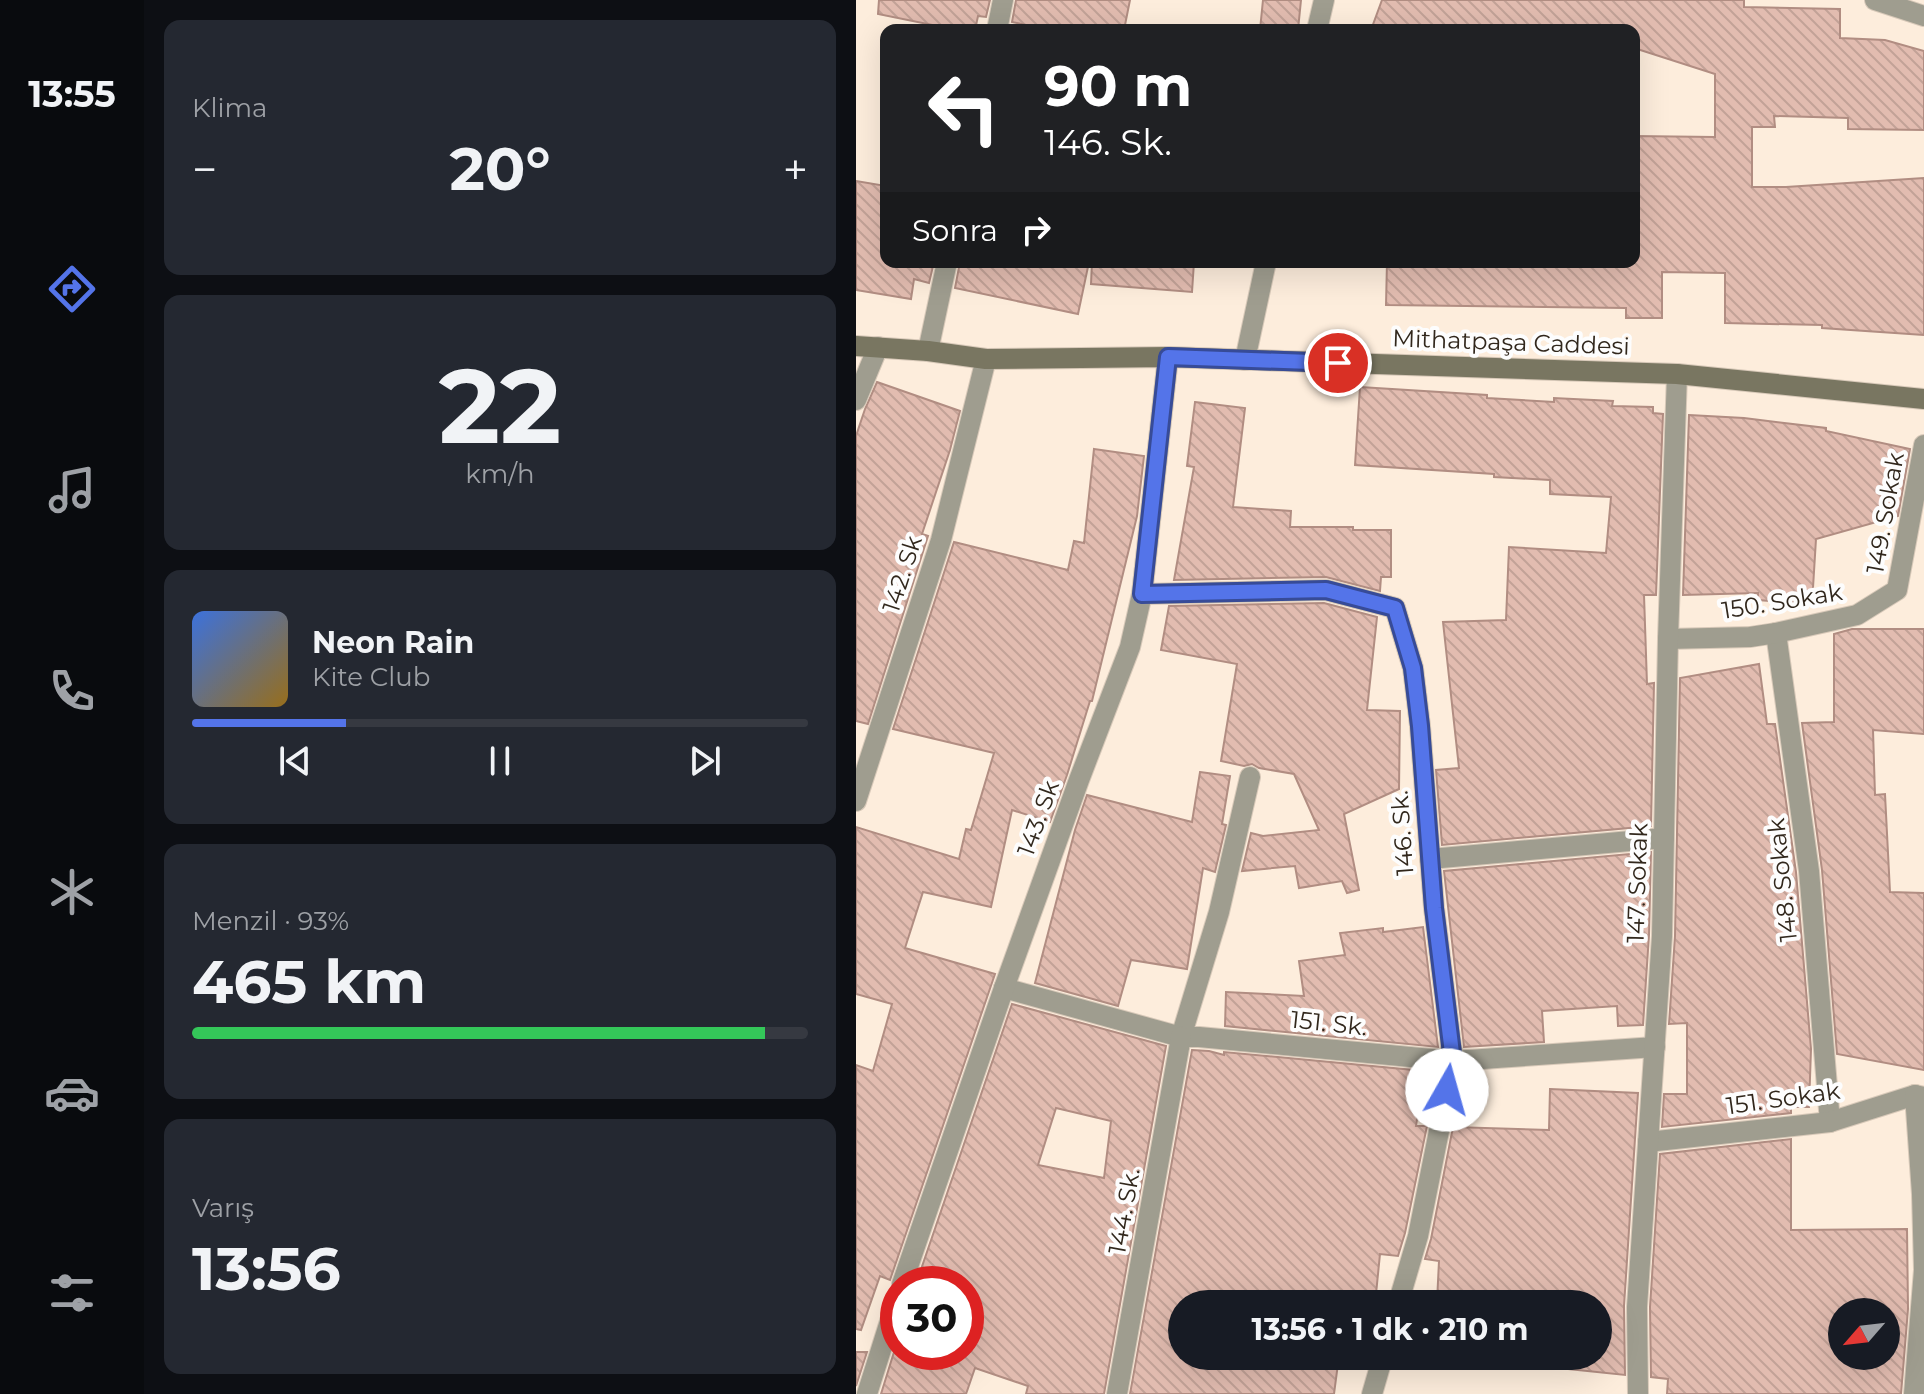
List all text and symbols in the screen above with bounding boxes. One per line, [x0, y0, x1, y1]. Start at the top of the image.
text: 90 m [1044, 52, 1192, 120]
icon: left [912, 56, 1016, 160]
text: 13:55 [28, 72, 116, 116]
text: Klima [192, 92, 267, 124]
text: 146. Sk. [1044, 120, 1172, 164]
text: 20° [449, 132, 551, 205]
text: − [192, 142, 217, 196]
text: + [783, 142, 808, 196]
icon: right [1014, 208, 1058, 252]
text: Sonra [912, 212, 998, 249]
icon: directions [44, 261, 100, 317]
street label: Mithatpaşa Caddesi [1392, 323, 1630, 361]
pin [1304, 329, 1372, 397]
icon: arrive [1316, 341, 1360, 385]
text: 22 [439, 342, 561, 469]
street label: 149. Sokak [1860, 450, 1910, 576]
text: km/h [465, 458, 535, 490]
icon: music [44, 462, 100, 518]
street label: 142. Sk [876, 531, 928, 616]
street label: 150. Sokak [1720, 577, 1845, 625]
text: Neon Rain [312, 624, 474, 661]
text: Kite Club [312, 661, 430, 693]
icon: phone [44, 663, 100, 719]
icon: previous [273, 739, 317, 783]
icon: pause [478, 739, 522, 783]
icon: next [683, 739, 727, 783]
street label: 143. Sk [1011, 776, 1065, 860]
street label: 146. Sk. [1385, 789, 1419, 877]
street label: 148. Sokak [1761, 816, 1803, 943]
street label: 147. Sokak [1620, 822, 1654, 943]
icon: climate [44, 864, 100, 920]
text: Menzil · 93% [192, 905, 349, 937]
text: 465 km [192, 945, 426, 1018]
street label: 151. Sk. [1289, 1005, 1369, 1041]
position arrow [1405, 1048, 1489, 1132]
icon: car [44, 1065, 100, 1121]
street label: 151. Sokak [1724, 1076, 1842, 1120]
street label: 144. Sk. [1102, 1166, 1146, 1256]
text: Varış [192, 1192, 254, 1224]
text: 13:56 [192, 1232, 341, 1305]
icon: filters [44, 1265, 100, 1321]
speed limit sign: 30 [880, 1266, 984, 1370]
north arrow [1828, 1298, 1900, 1370]
map controls [1828, 1298, 1900, 1370]
text: 13:56 · 1 dk · 210 m [1252, 1311, 1528, 1348]

